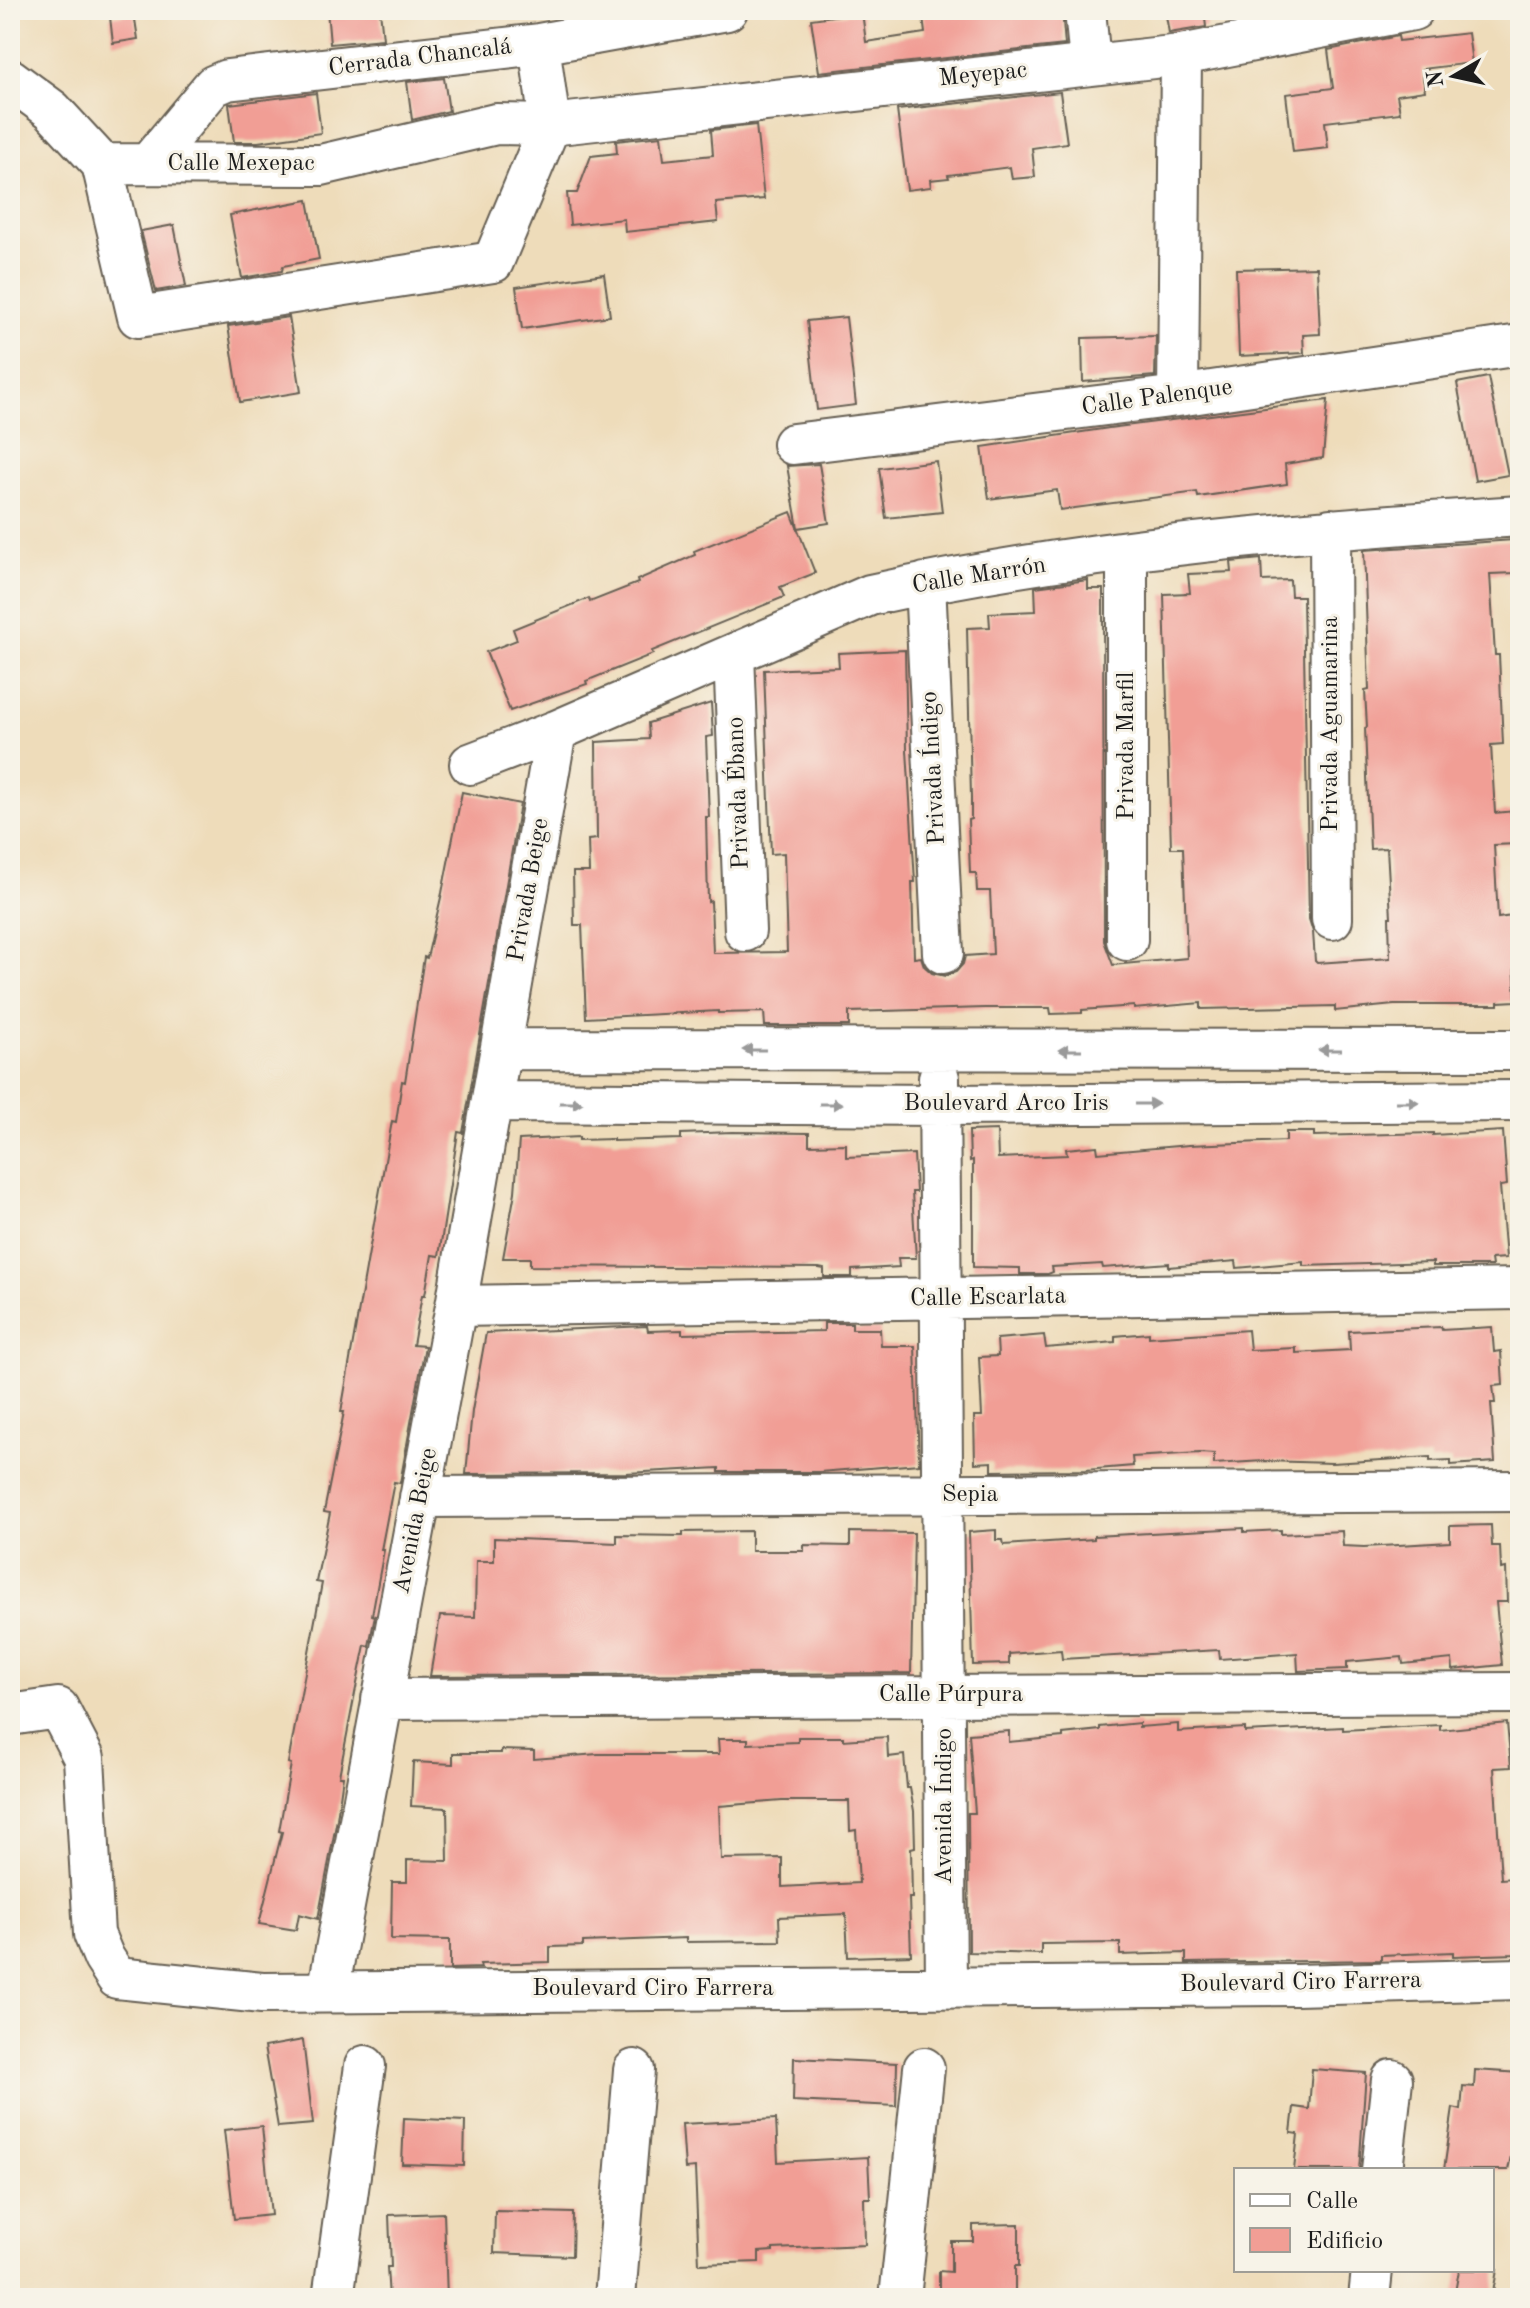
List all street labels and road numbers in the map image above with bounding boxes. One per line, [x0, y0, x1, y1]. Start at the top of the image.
street label: Cerrada Chancalá [327, 35, 513, 81]
street label: Meyepac [938, 58, 1028, 92]
street label: Calle Mexepac [167, 152, 315, 176]
street label: Calle Palenque [1080, 376, 1234, 420]
street label: Calle Marrón [910, 554, 1048, 598]
street label: Privada Aguamarina [1319, 616, 1343, 832]
street label: Privada Marfil [1115, 672, 1139, 820]
street label: Privada Índigo [914, 691, 950, 846]
street label: Privada Ébano [720, 716, 754, 870]
street label: Privada Beige [505, 816, 553, 964]
street label: Boulevard Arco Iris [903, 1092, 1109, 1116]
street label: Calle Escarlata [910, 1285, 1067, 1311]
street label: Avenida Beige [390, 1446, 442, 1596]
street label: Sepia [942, 1483, 998, 1507]
street label: Calle Púrpura [879, 1683, 1023, 1707]
street label: Avenida Índigo [929, 1728, 957, 1884]
street label: Boulevard Ciro Farrera [1180, 1969, 1422, 1997]
street label: Boulevard Ciro Farrera [532, 1977, 774, 2001]

